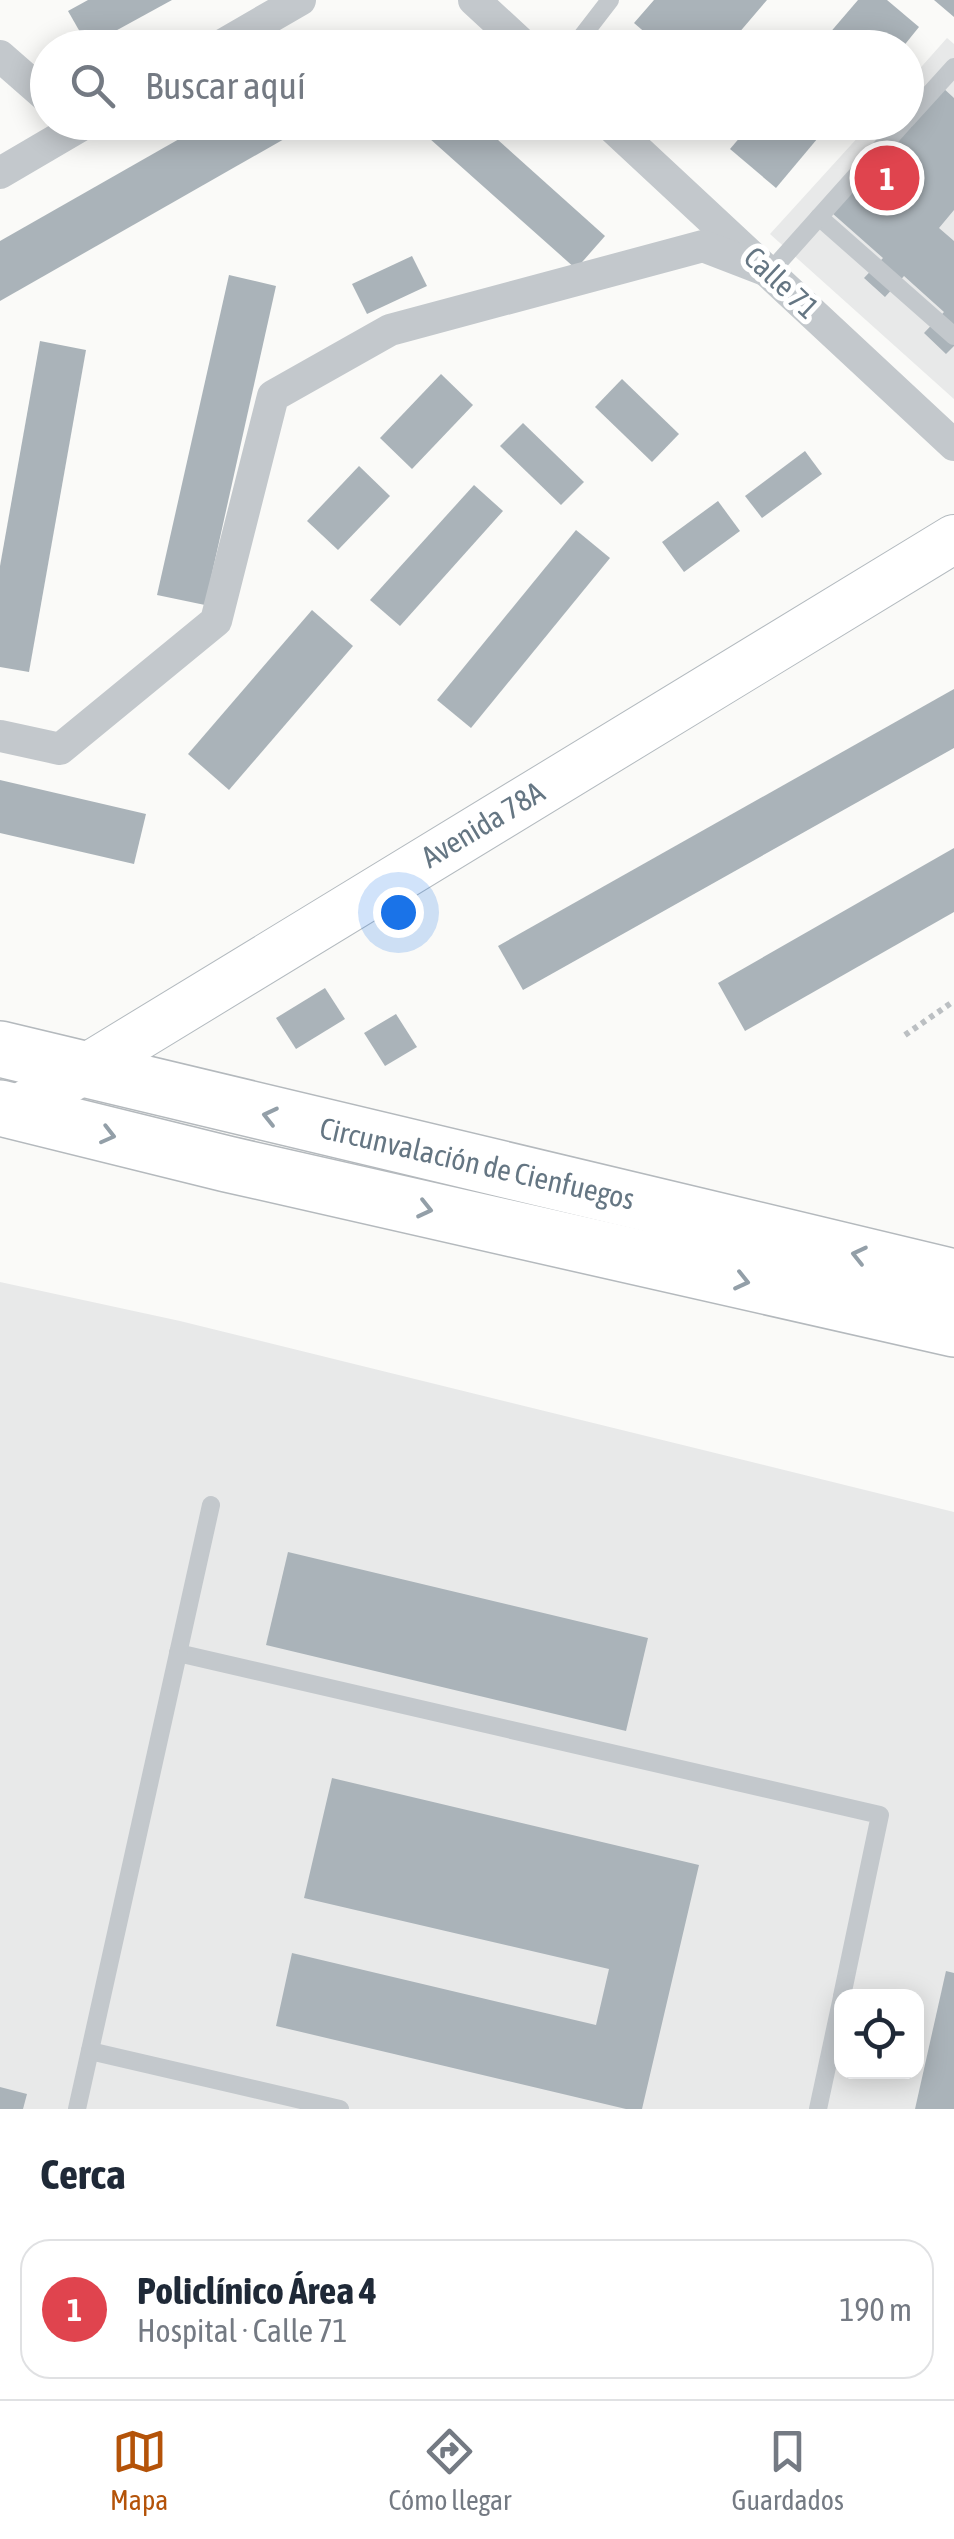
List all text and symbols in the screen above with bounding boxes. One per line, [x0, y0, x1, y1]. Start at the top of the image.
search box [30, 30, 924, 140]
icon: search [65, 58, 120, 113]
text: Buscar aquí [145, 64, 306, 107]
pin: 1 [854, 140, 920, 216]
street label: Calle 71 [738, 239, 826, 325]
street label: Avenida 78A [415, 774, 550, 874]
your location [373, 887, 424, 938]
one-way arrow [262, 1106, 279, 1127]
street label: Circunvalación de Cienfuegos [317, 1110, 638, 1216]
one-way arrow [99, 1123, 116, 1144]
one-way arrow [416, 1197, 433, 1218]
one-way arrow [851, 1246, 868, 1267]
one-way arrow [733, 1269, 750, 1290]
map controls [834, 1989, 924, 2079]
button: locate [834, 1989, 924, 2079]
text: Cerca [40, 2150, 125, 2198]
text: Policlínico Área 4 [137, 2269, 377, 2312]
text: 1 [67, 2291, 82, 2328]
text: 190 m [839, 2291, 912, 2328]
text: Hospital · Calle 71 [137, 2312, 348, 2349]
tab: Mapa [110, 2424, 168, 2516]
tab: Cómo llegar [388, 2424, 511, 2516]
tab: Guardados [732, 2424, 844, 2516]

